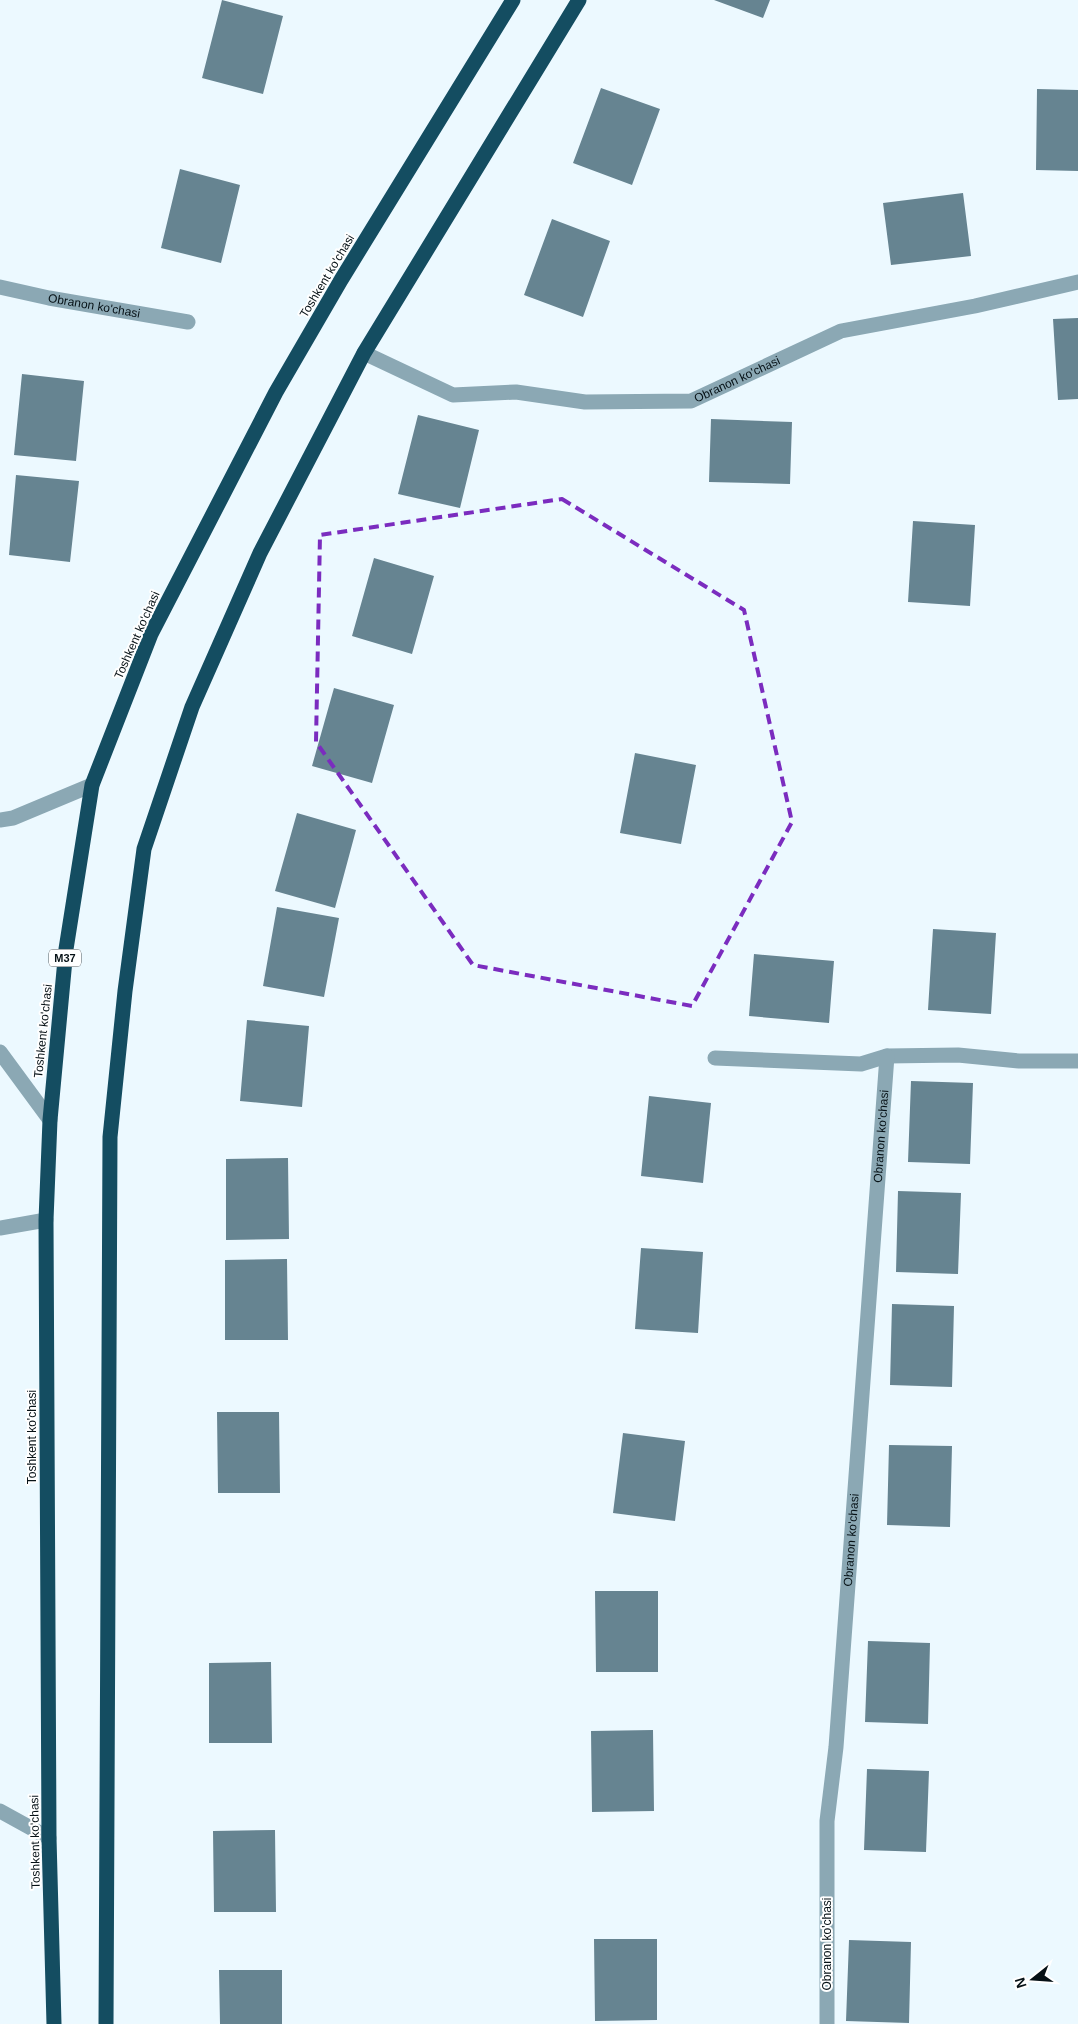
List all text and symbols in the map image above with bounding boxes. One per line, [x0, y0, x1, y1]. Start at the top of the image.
street label: Toshkent ko'chasi [297, 232, 357, 320]
street label: Obranon ko'chasi [47, 291, 141, 321]
street label: Obranon ko'chasi [692, 353, 782, 406]
street label: Toshkent ko'chasi [111, 589, 163, 681]
road number: M37 [49, 950, 81, 966]
street label: Toshkent ko'chasi [31, 983, 55, 1079]
street label: Obranon ko'chasi [871, 1089, 891, 1183]
street label: Toshkent ko'chasi [25, 1390, 39, 1484]
street label: Obranon ko'chasi [841, 1493, 862, 1587]
street label: Toshkent ko'chasi [27, 1795, 43, 1889]
street label: Obranon ko'chasi [820, 1897, 834, 1991]
north arrow [1008, 1954, 1058, 2004]
text: N [1011, 1976, 1030, 1990]

